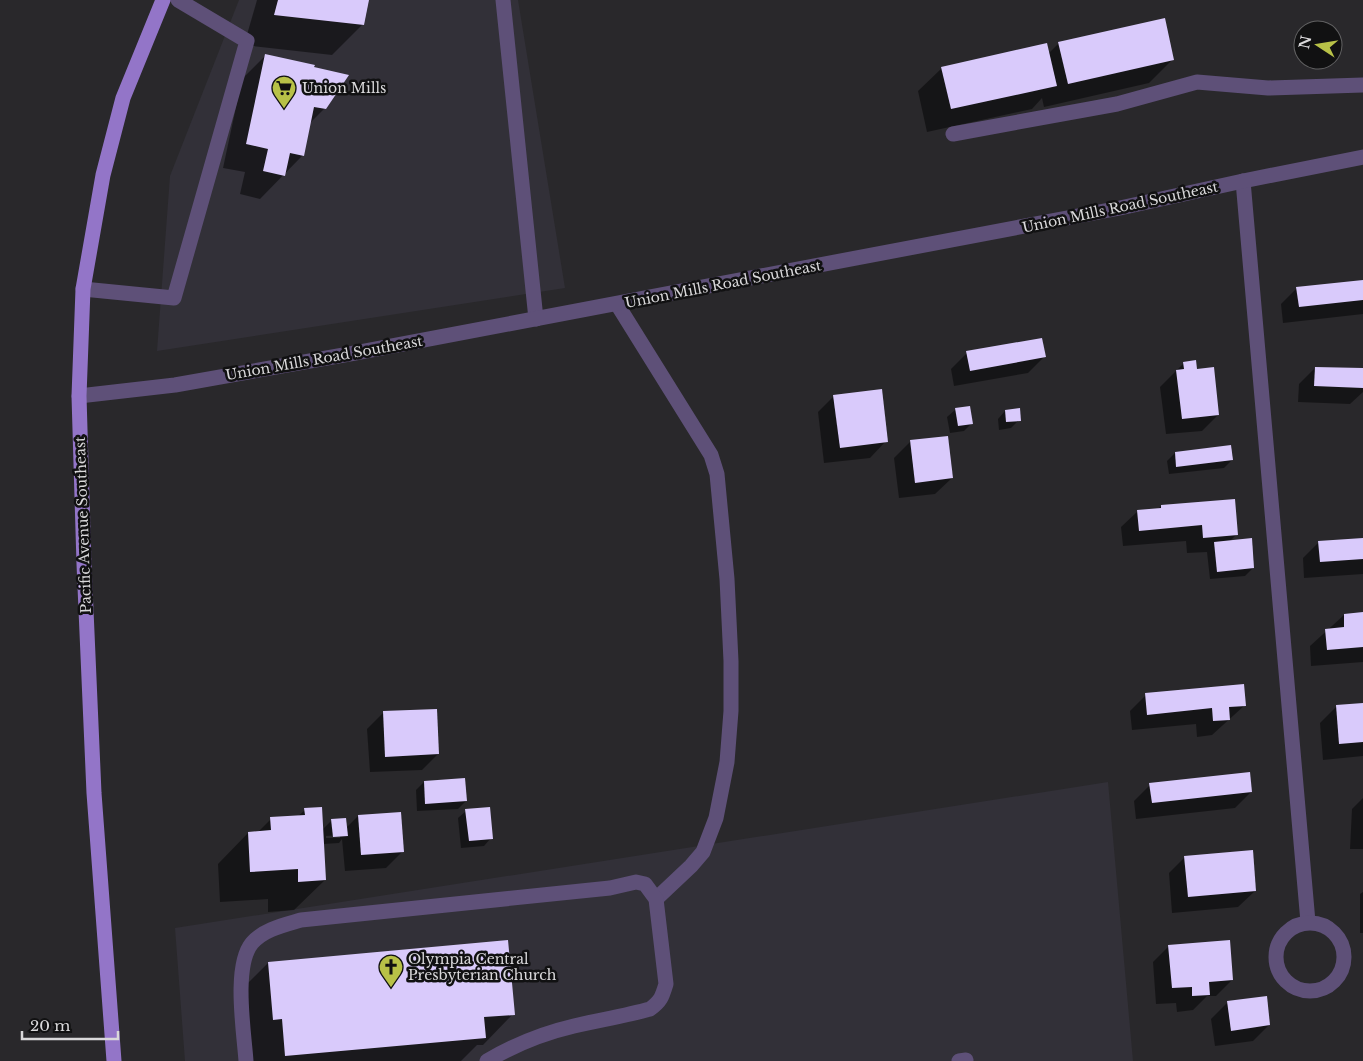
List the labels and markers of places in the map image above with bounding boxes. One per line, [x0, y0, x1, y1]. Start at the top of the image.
supermarket icon: Union Mills [271, 75, 297, 109]
place label: Union Mills [302, 79, 386, 97]
place label: Olympia Central Presbyterian Church [408, 950, 557, 984]
church icon: Olympia Central Presbyterian Church [378, 954, 404, 988]

